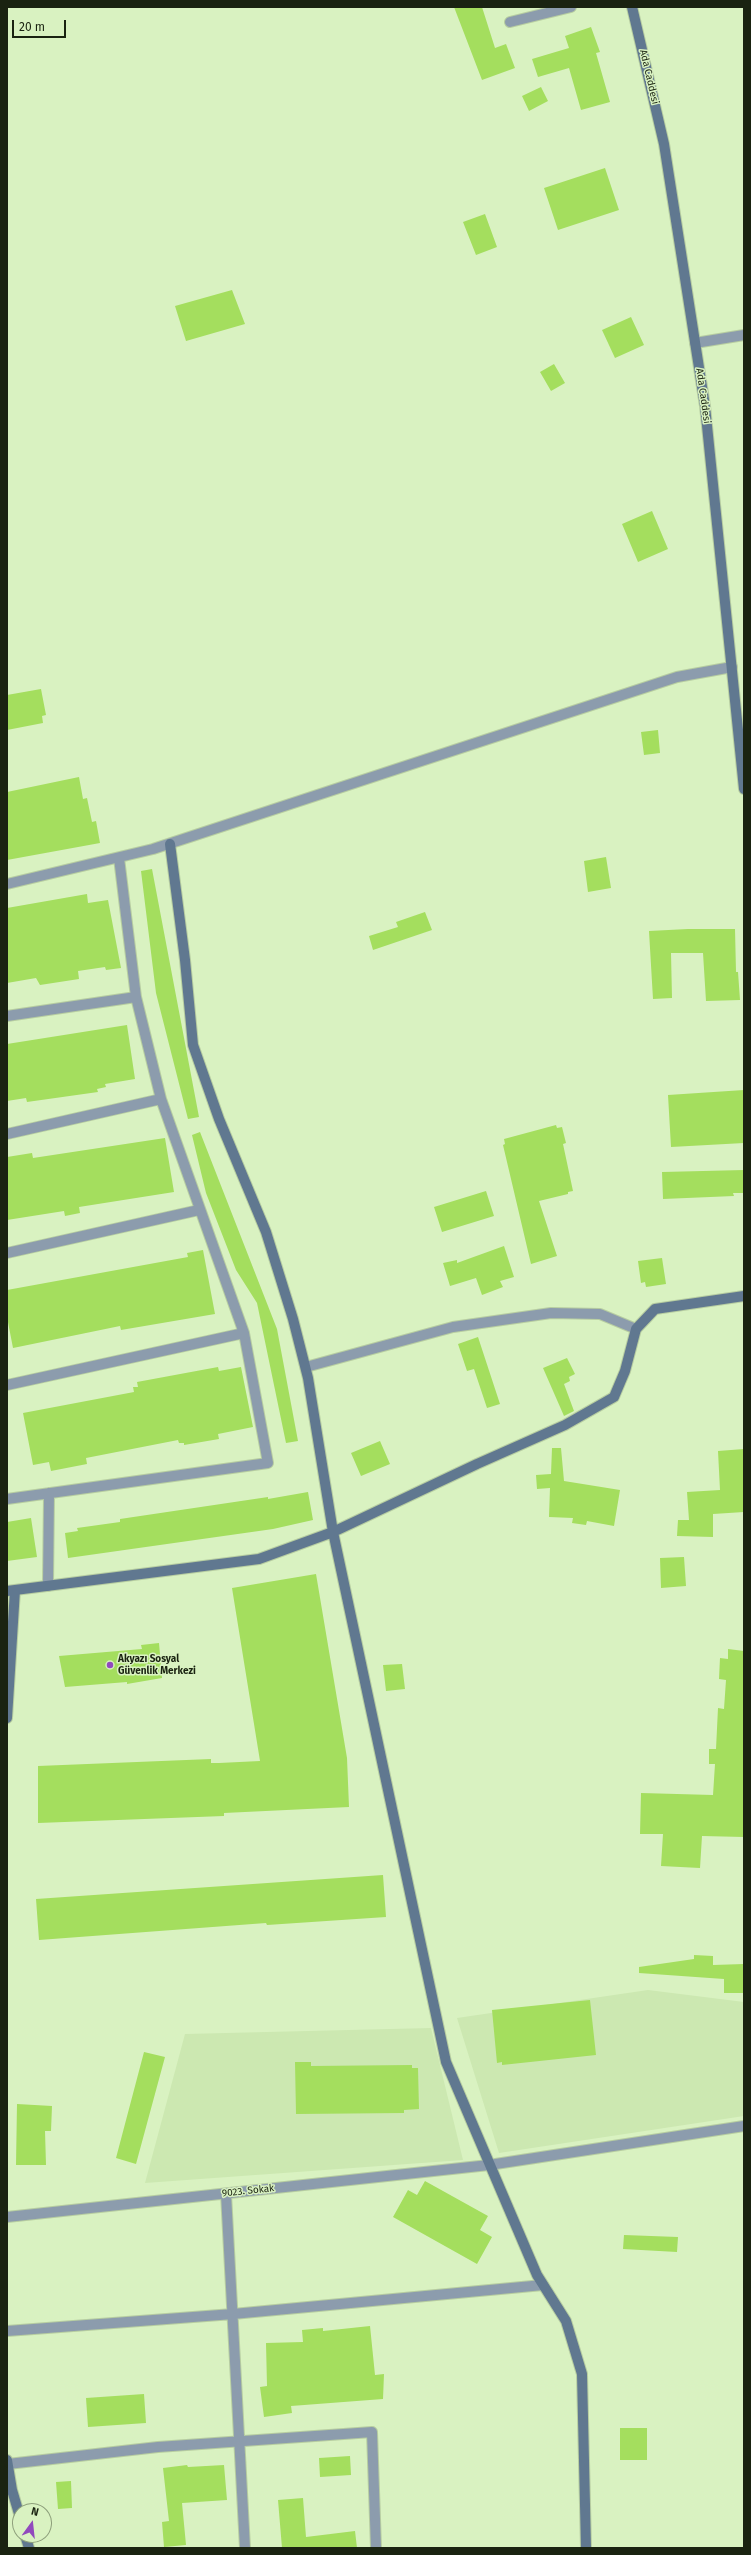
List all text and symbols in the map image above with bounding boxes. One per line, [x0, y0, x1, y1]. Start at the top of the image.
scale bar [14, 12, 68, 38]
text: 20 m [19, 20, 45, 34]
street label: Ada Caddesi [637, 49, 661, 105]
street label: Ada Caddesi [693, 368, 713, 424]
place label: Akyazı Sosyal Güvenlik Merkezi [118, 1653, 196, 1676]
marker: Akyazı Sosyal Güvenlik Merkezi [105, 1660, 115, 1670]
street label: 9023. Sokak [221, 2182, 275, 2200]
north arrow [12, 2503, 52, 2543]
text: N [30, 2505, 40, 2519]

